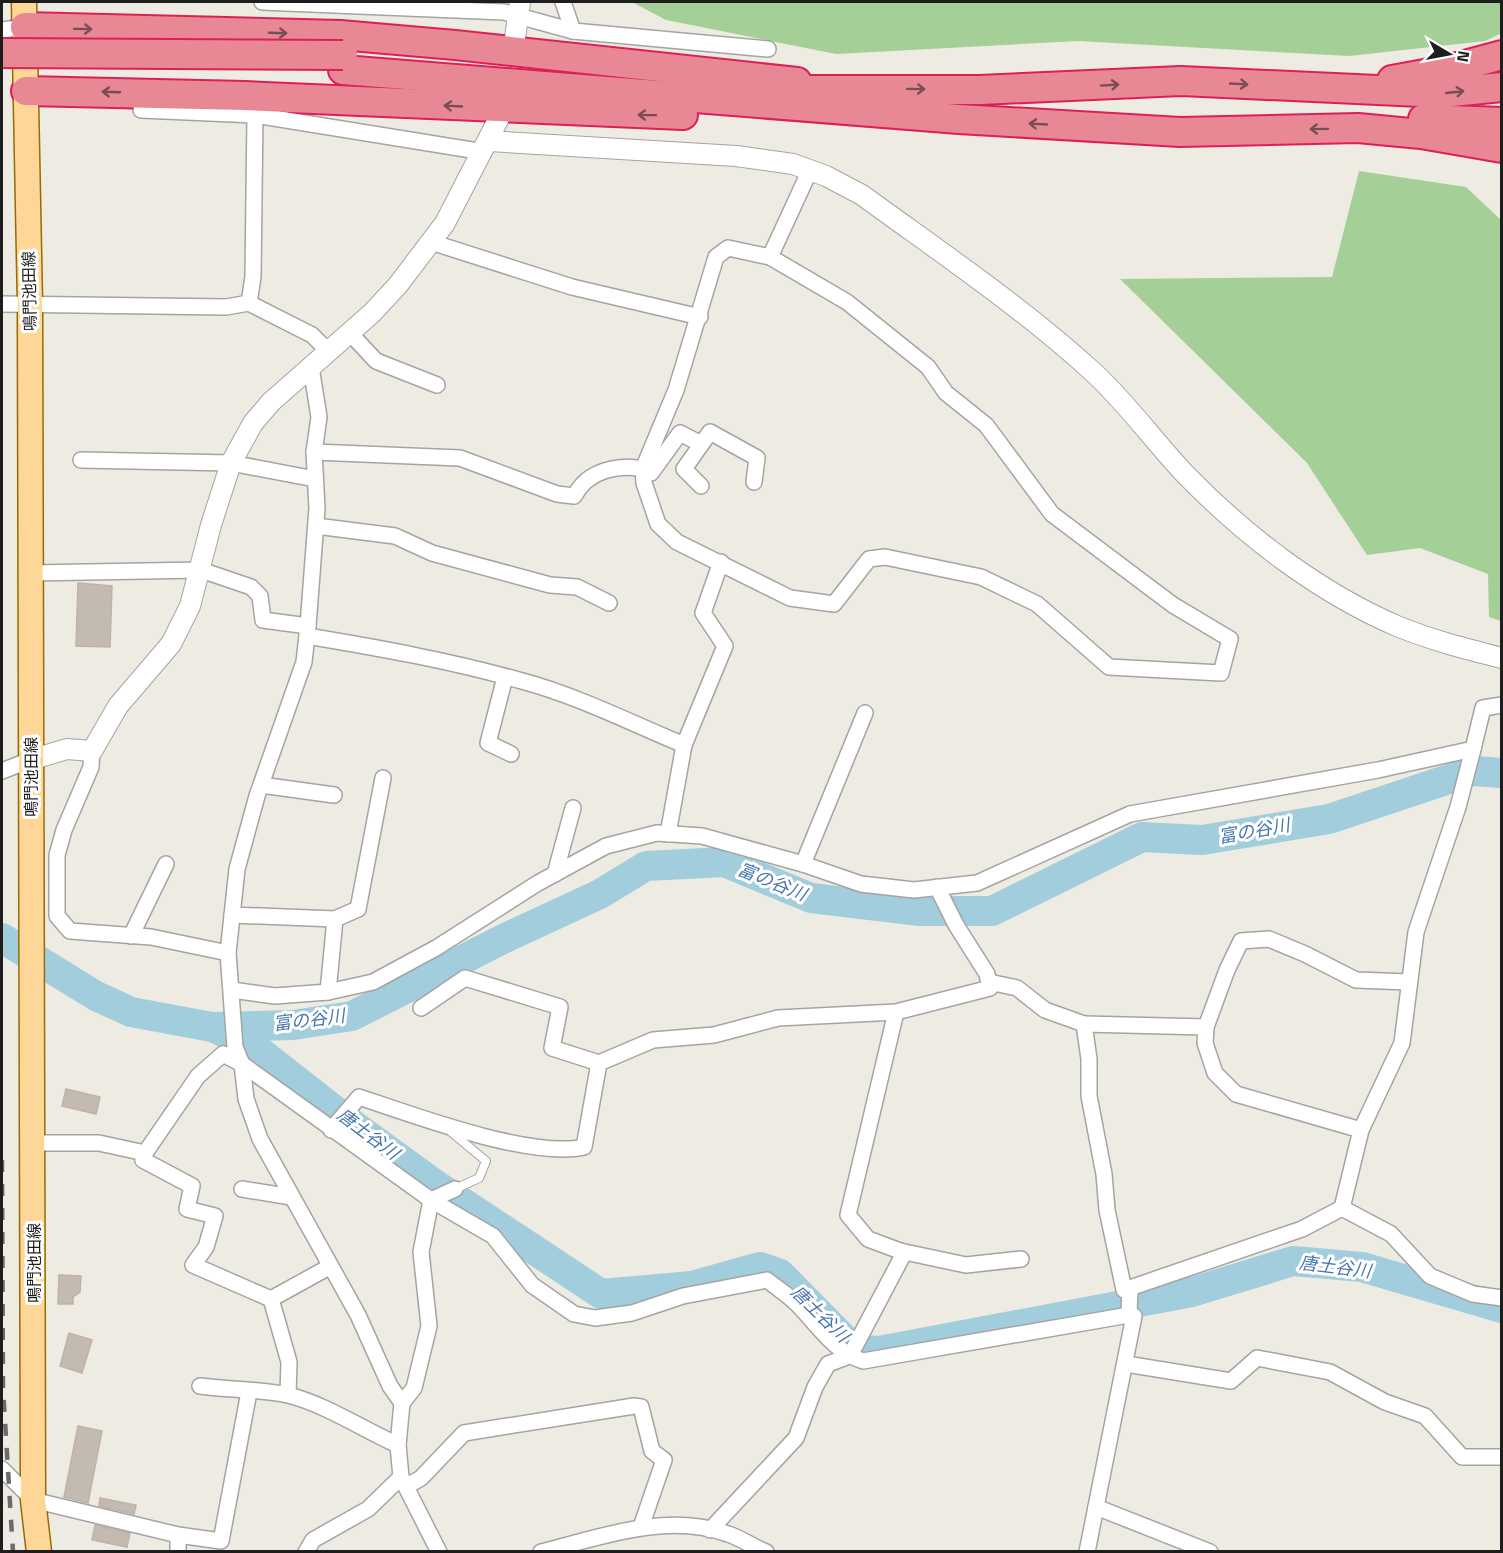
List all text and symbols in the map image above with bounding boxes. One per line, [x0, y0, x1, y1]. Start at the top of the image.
one-way arrow [73, 23, 93, 35]
north arrow [1419, 24, 1479, 84]
one-way arrow [268, 28, 288, 39]
text: N [1451, 49, 1477, 64]
one-way arrow [1229, 78, 1249, 89]
one-way arrow [1100, 79, 1120, 90]
one-way arrow [905, 83, 925, 94]
one-way arrow [101, 86, 121, 97]
one-way arrow [1444, 86, 1464, 97]
one-way arrow [443, 100, 463, 111]
one-way arrow [638, 109, 658, 120]
one-way arrow [1028, 118, 1048, 129]
one-way arrow [1309, 123, 1329, 134]
street label: 鳴門池田線 [16, 251, 42, 331]
street label: 鳴門池田線 [19, 737, 43, 817]
water label: 富の谷川 [1216, 811, 1294, 850]
water label: 富の谷川 [734, 856, 812, 908]
water label: 富の谷川 [272, 1001, 348, 1037]
water label: 唐土谷川 [331, 1101, 407, 1167]
street label: 鳴門池田線 [22, 1223, 46, 1303]
water label: 唐土谷川 [1298, 1249, 1374, 1285]
water label: 唐土谷川 [785, 1279, 857, 1350]

